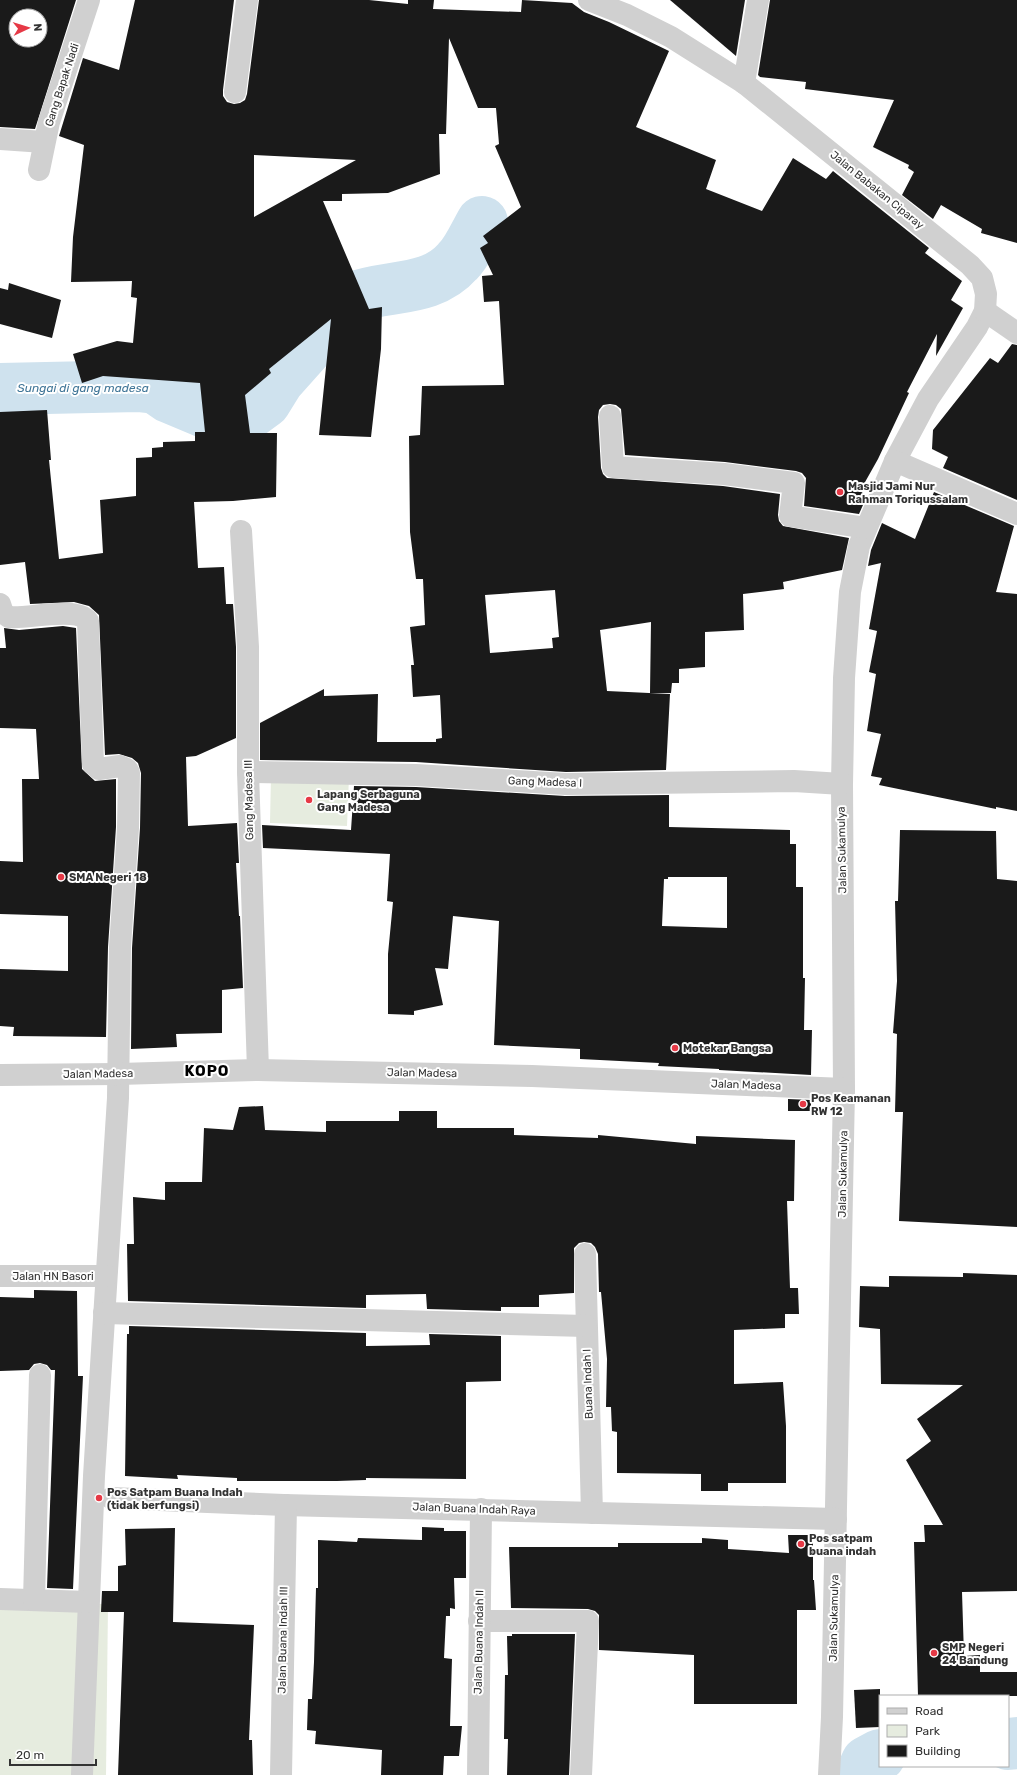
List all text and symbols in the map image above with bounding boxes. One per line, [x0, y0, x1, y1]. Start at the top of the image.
north arrow [8, 8, 48, 48]
text: N [31, 23, 44, 32]
street label: Gang Bapak Nadi [42, 42, 82, 128]
street label: Jalan Babakan Ciparay [827, 148, 927, 232]
water label: Sungai di gang madesa [17, 381, 149, 395]
place label: Masjid Jami Nur Rahman Toriqussalam [848, 480, 968, 506]
marker: Masjid Jami Nur Rahman Toriqussalam [835, 487, 845, 497]
street label: Gang Madesa III [242, 760, 256, 840]
street label: Gang Madesa I [508, 774, 582, 790]
place label: Lapang Serbaguna Gang Madesa [317, 788, 420, 814]
marker: Lapang Serbaguna Gang Madesa [304, 795, 314, 805]
street label: Jalan Sukamulya [835, 806, 849, 894]
place label: SMA Negeri 18 [69, 871, 147, 884]
marker: SMA Negeri 18 [56, 872, 66, 882]
place label: Motekar Bangsa [683, 1042, 771, 1055]
marker: Motekar Bangsa [670, 1043, 680, 1053]
district label: KOPO [185, 1062, 229, 1080]
street label: Jalan Madesa [387, 1066, 457, 1080]
street label: Jalan Madesa [63, 1067, 133, 1081]
street label: Jalan Madesa [711, 1077, 781, 1093]
place label: Pos Keamanan RW 12 [811, 1092, 891, 1118]
marker: Pos Keamanan RW 12 [798, 1099, 808, 1109]
street label: Jalan Sukamulya [836, 1130, 850, 1218]
street label: Jalan HN Basori [12, 1270, 94, 1283]
street label: Buana Indah I [580, 1349, 596, 1419]
place label: Pos Satpam Buana Indah (tidak berfungsi) [107, 1486, 243, 1512]
marker: Pos Satpam Buana Indah (tidak berfungsi) [94, 1493, 104, 1503]
street label: Jalan Buana Indah Raya [412, 1500, 536, 1518]
place label: Pos satpam buana indah [809, 1532, 876, 1558]
marker: Pos satpam buana indah [796, 1539, 806, 1549]
street label: Jalan Sukamulya [827, 1574, 841, 1662]
street label: Jalan Buana Indah III [276, 1586, 290, 1694]
street label: Jalan Buana Indah II [472, 1590, 486, 1694]
place label: SMP Negeri 24 Bandung [942, 1641, 1008, 1667]
marker: SMP Negeri 24 Bandung [929, 1648, 939, 1658]
legend [879, 1695, 1009, 1767]
text: Road [915, 1704, 943, 1718]
text: Park [915, 1724, 941, 1738]
scale bar [10, 1741, 96, 1767]
text: Building [915, 1744, 961, 1758]
text: 20 m [16, 1748, 44, 1762]

